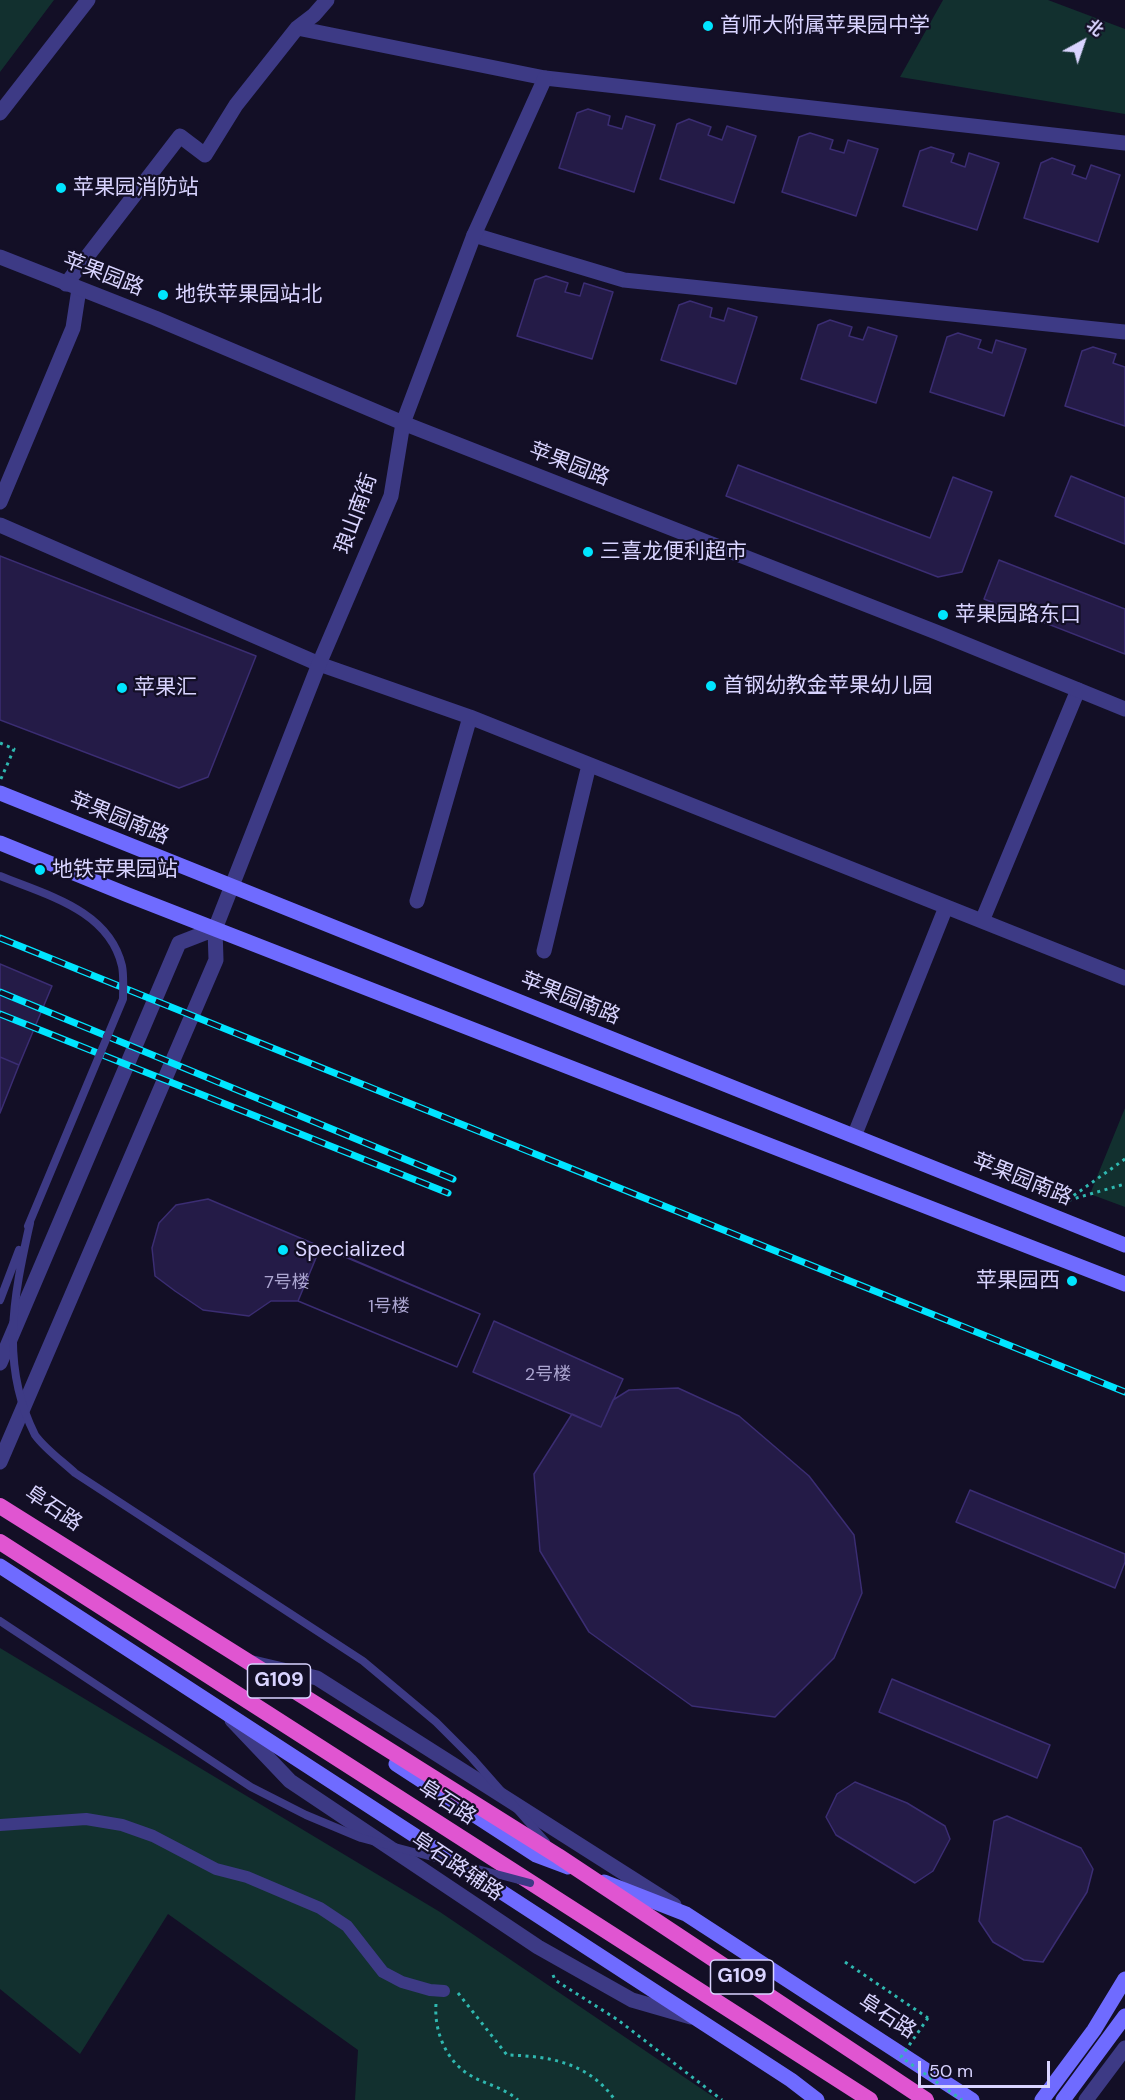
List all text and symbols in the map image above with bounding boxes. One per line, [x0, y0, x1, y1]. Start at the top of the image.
north arrow [1053, 12, 1113, 72]
place label: 首师大附属苹果园中学 [720, 13, 930, 39]
text: 北 [1082, 15, 1108, 41]
marker: 首师大附属苹果园中学 [701, 19, 715, 33]
place label: 苹果园消防站 [73, 175, 199, 201]
marker: 苹果园消防站 [54, 181, 68, 195]
street label: 苹果园路 [59, 248, 147, 302]
place label: 地铁苹果园站北 [175, 282, 322, 308]
marker: 地铁苹果园站北 [156, 288, 170, 302]
street label: 苹果园路 [525, 438, 613, 492]
street label: 琅山南街 [331, 470, 383, 558]
place label: 三喜龙便利超市 [600, 539, 747, 565]
marker: 三喜龙便利超市 [581, 545, 595, 559]
place label: 苹果园路东口 [955, 602, 1081, 628]
marker: 苹果园路东口 [936, 608, 950, 622]
place label: 首钢幼教金苹果幼儿园 [723, 673, 933, 699]
place label: 苹果汇 [134, 675, 197, 701]
marker: 首钢幼教金苹果幼儿园 [704, 679, 718, 693]
marker: 苹果汇 [115, 681, 129, 695]
street label: 苹果园南路 [66, 788, 172, 850]
place label: 地铁苹果园站 [52, 857, 178, 883]
marker: 地铁苹果园站 [33, 863, 47, 877]
street label: 苹果园南路 [517, 968, 623, 1030]
street label: 苹果园南路 [969, 1149, 1075, 1211]
place label: Specialized [295, 1237, 405, 1263]
marker: Specialized [276, 1243, 290, 1257]
place label: 苹果园西 [976, 1268, 1060, 1294]
house number: 7号楼 [264, 1272, 310, 1294]
marker: 苹果园西 [1065, 1274, 1079, 1288]
house number: 1号楼 [368, 1296, 410, 1318]
house number: 2号楼 [525, 1364, 571, 1386]
street label: 阜石路 [20, 1481, 86, 1537]
road number: G109 [248, 1664, 310, 1698]
street label: 阜石路 [414, 1775, 480, 1831]
street label: 阜石路辅路 [406, 1827, 508, 1907]
road number: G109 [710, 1960, 774, 1994]
street label: 阜石路 [854, 1989, 920, 2045]
scale bar [921, 2049, 1053, 2087]
text: 50 m [929, 2059, 973, 2083]

